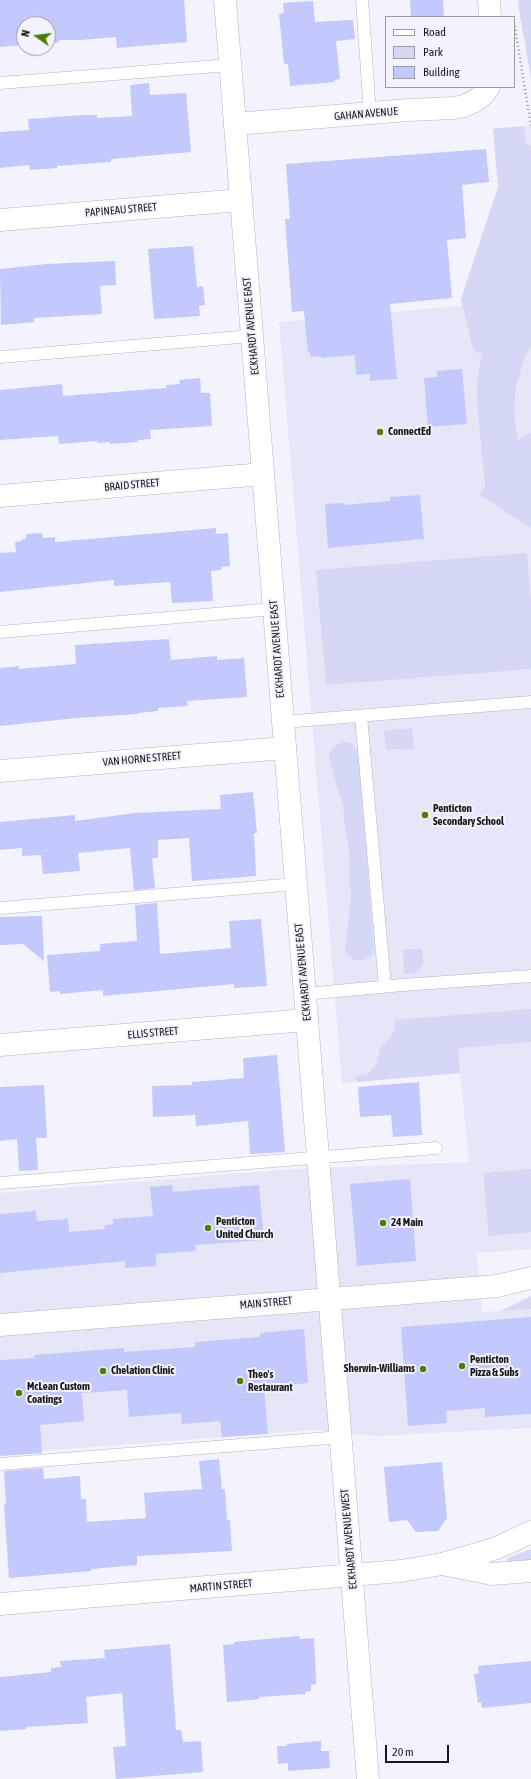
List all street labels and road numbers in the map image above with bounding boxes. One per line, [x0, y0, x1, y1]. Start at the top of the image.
street label: GAHAN AVENUE [334, 105, 398, 123]
street label: PAPINEAU STREET [84, 200, 158, 220]
street label: ECKHARDT AVENUE EAST [240, 276, 262, 376]
street label: BRAID STREET [104, 476, 160, 494]
street label: ECKHARDT AVENUE EAST [267, 599, 287, 699]
street label: VAN HORNE STREET [102, 749, 182, 769]
street label: ECKHARDT AVENUE EAST [292, 922, 314, 1022]
street label: ELLIS STREET [127, 1024, 179, 1042]
street label: MAIN STREET [239, 1294, 293, 1312]
street label: ECKHARDT AVENUE WEST [338, 1488, 360, 1590]
street label: MARTIN STREET [189, 1577, 253, 1595]

